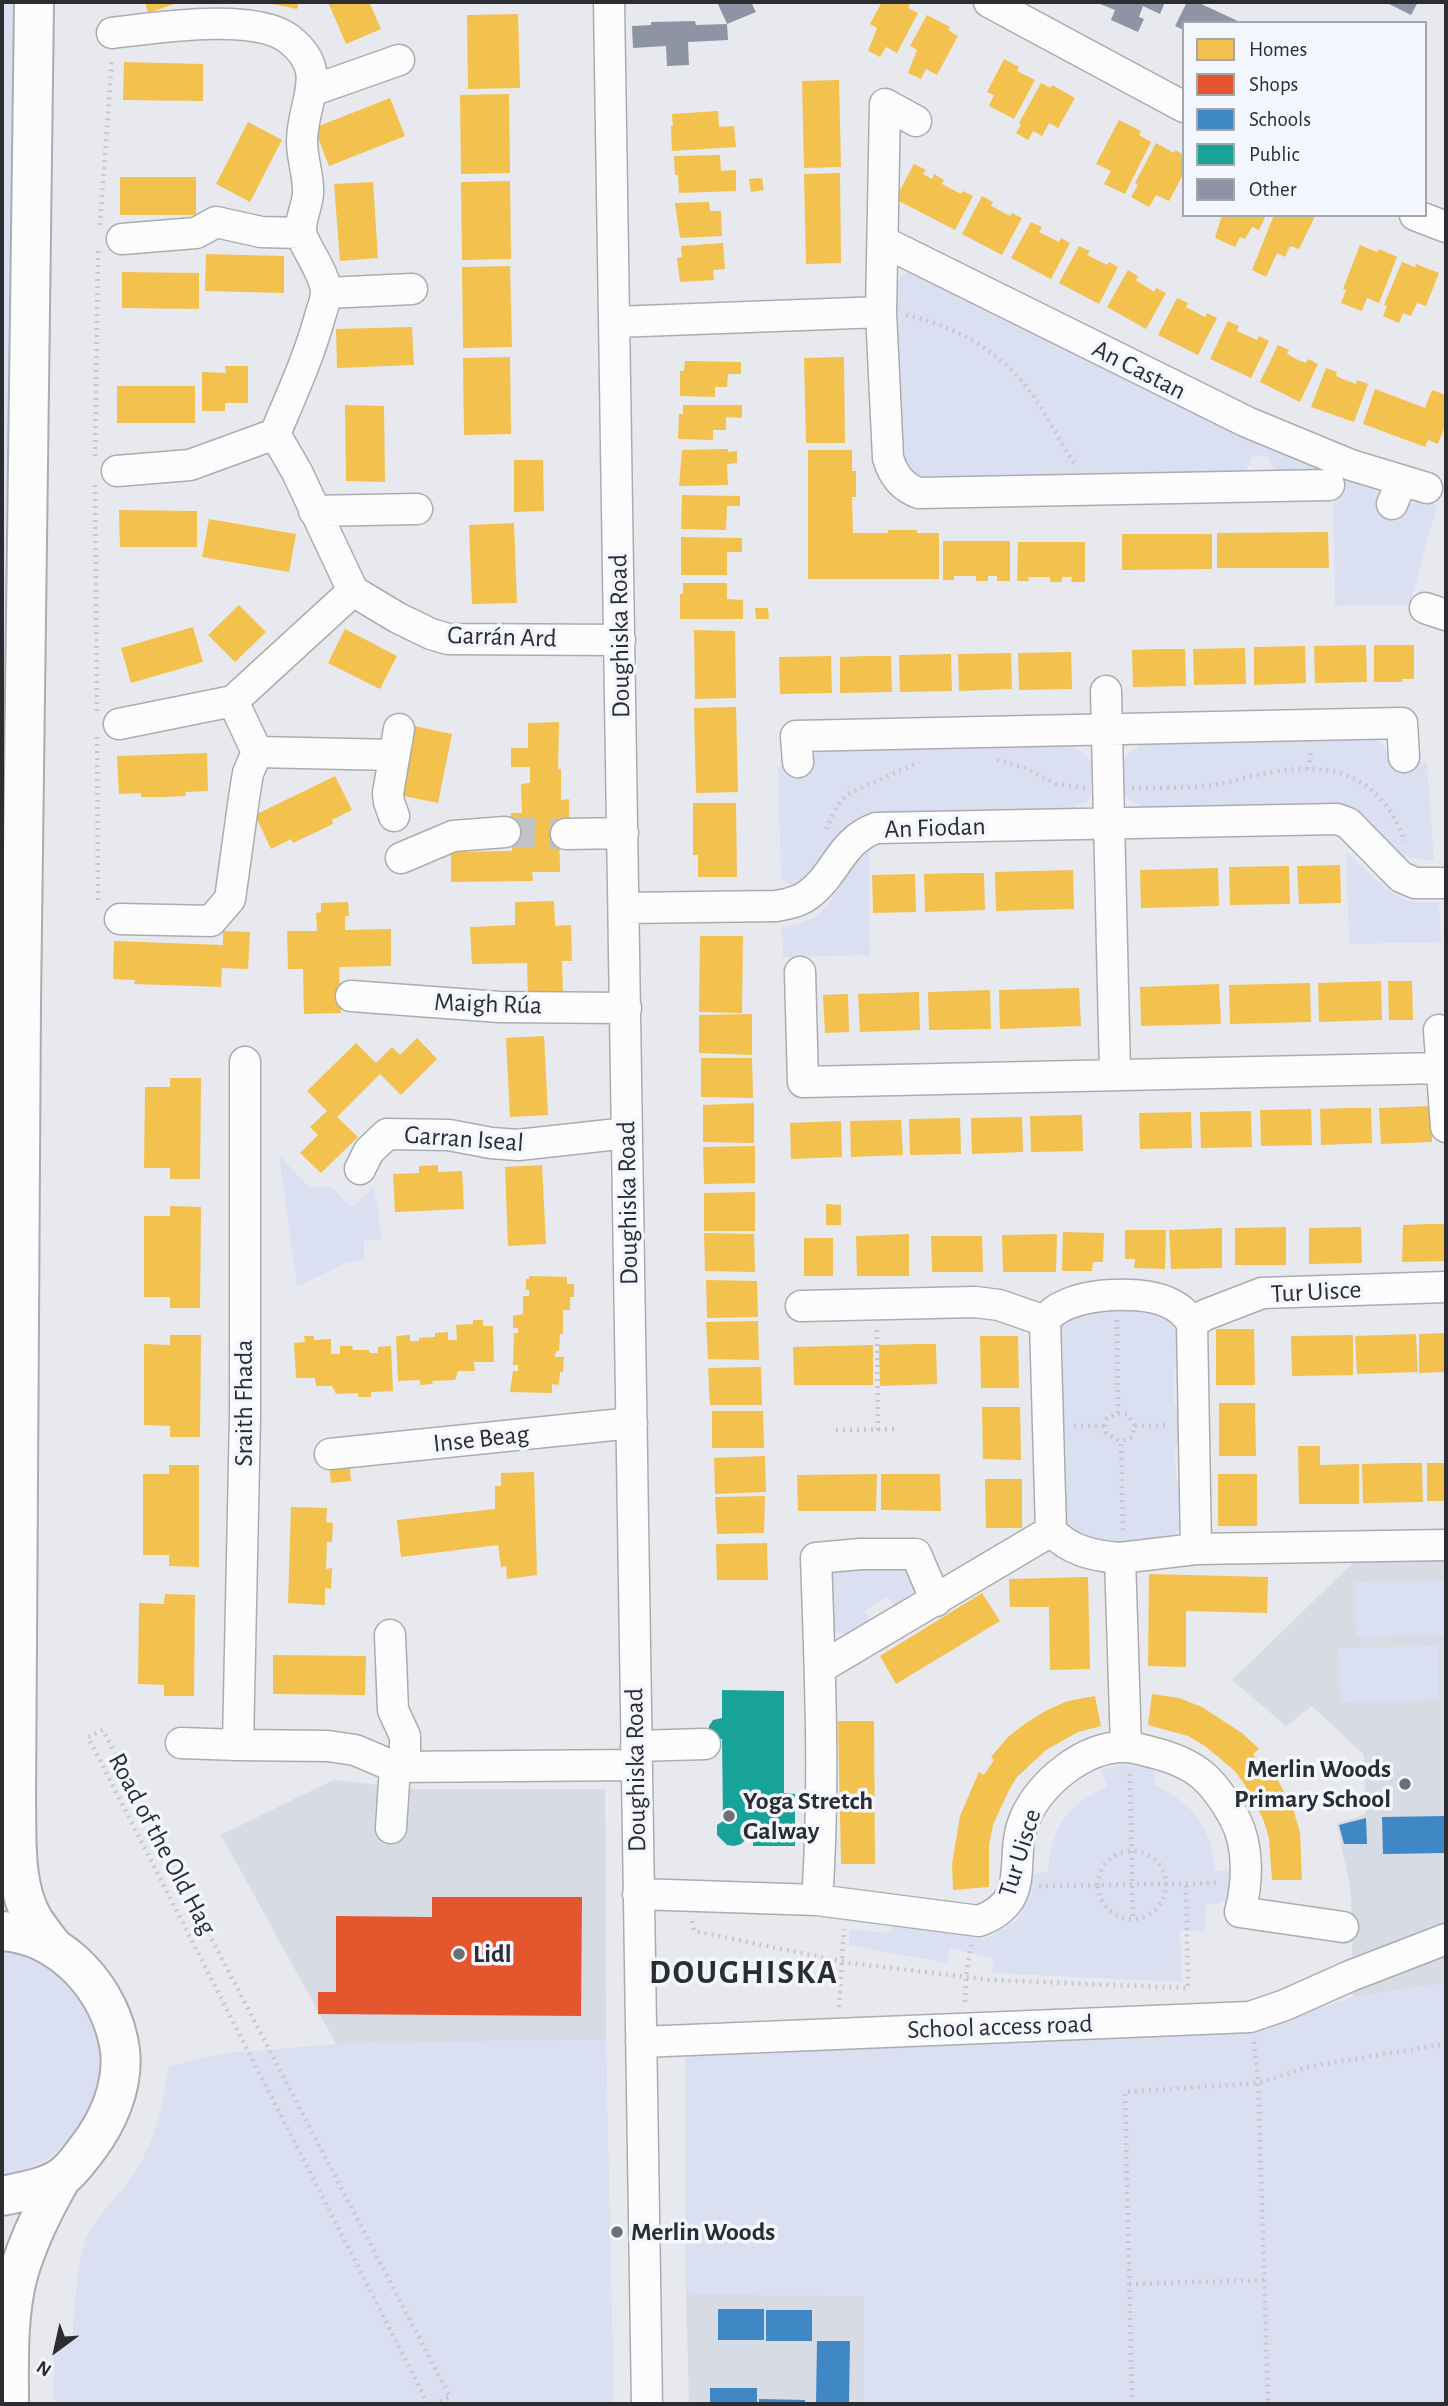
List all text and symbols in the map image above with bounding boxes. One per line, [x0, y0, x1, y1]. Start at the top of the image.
legend [1182, 21, 1427, 217]
text: Homes [1249, 39, 1307, 60]
text: Shops [1249, 74, 1298, 95]
text: Schools [1249, 109, 1311, 130]
text: Public [1249, 144, 1299, 165]
text: Other [1249, 179, 1296, 200]
street label: An Castan [1087, 333, 1191, 407]
street label: Doughiska Road [603, 554, 637, 718]
street label: Garrán Ard [447, 619, 557, 655]
street label: An Fiodan [884, 811, 986, 845]
street label: Maigh Rúa [433, 987, 543, 1021]
street label: Garran Iseal [403, 1119, 525, 1159]
street label: Doughiska Road [611, 1121, 645, 1285]
street label: Tur Uisce [1270, 1274, 1362, 1310]
street label: Sraith Fhada [228, 1340, 260, 1466]
street label: Inse Beag [431, 1418, 531, 1460]
street label: Doughiska Road [619, 1688, 653, 1852]
street label: Road of the Old Hag [101, 1748, 223, 1940]
place label: Merlin Woods Primary School [1234, 1753, 1391, 1814]
marker: Merlin Woods Primary School [1397, 1776, 1413, 1792]
place label: Yoga Stretch Galway [743, 1785, 873, 1846]
street label: Tur Uisce [992, 1805, 1048, 1901]
marker: Yoga Stretch Galway [721, 1808, 737, 1824]
place label: Lidl [473, 1938, 512, 1970]
marker: Lidl [451, 1946, 467, 1962]
district label: DOUGHISKA [650, 1953, 838, 1993]
street label: School access road [907, 2008, 1093, 2046]
place label: Merlin Woods [631, 2216, 775, 2248]
marker: Merlin Woods [609, 2224, 625, 2240]
north arrow [21, 2315, 91, 2385]
text: N [34, 2356, 55, 2380]

